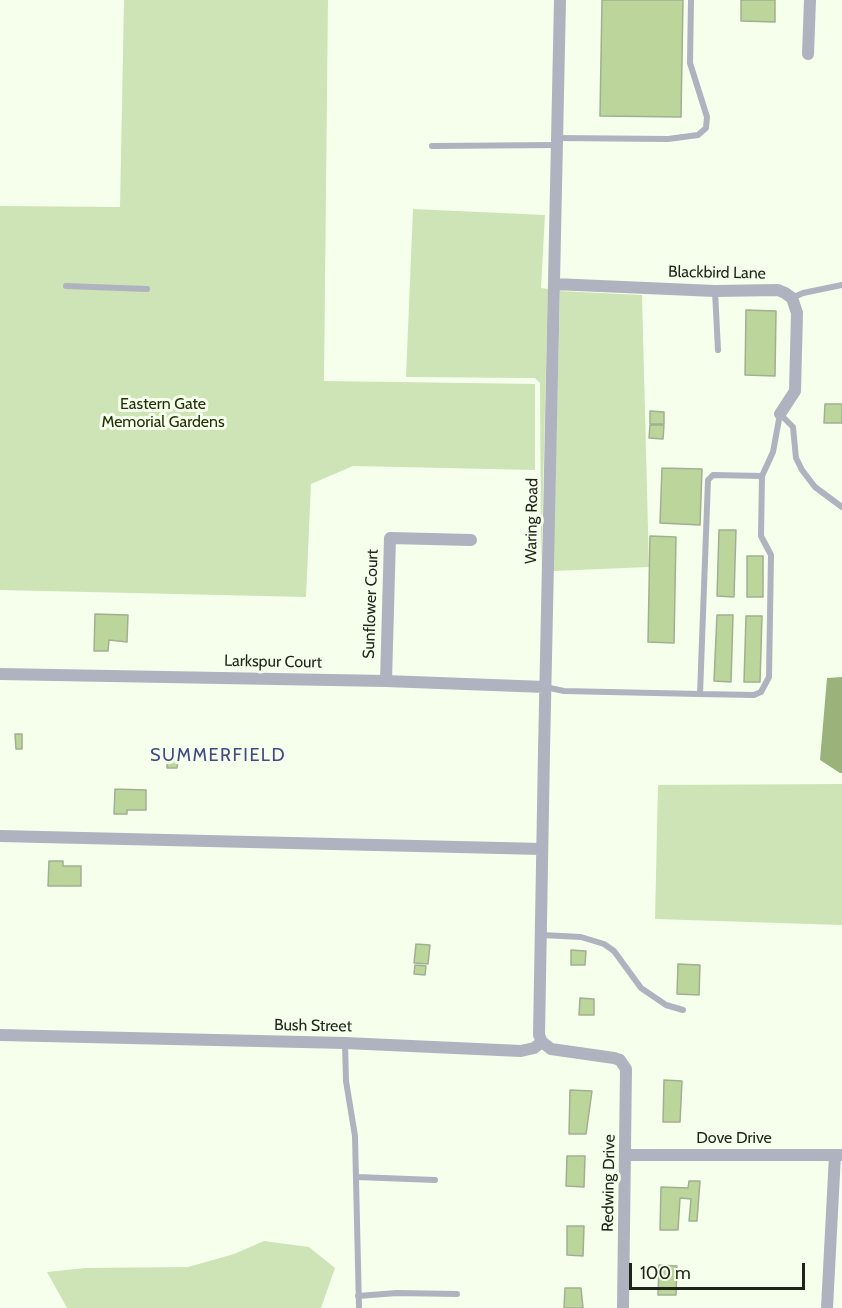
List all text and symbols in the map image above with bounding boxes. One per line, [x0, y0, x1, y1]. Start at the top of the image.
street label: Blackbird Lane [668, 263, 766, 283]
park label: Eastern Gate Memorial Gardens [101, 394, 225, 432]
street label: Waring Road [522, 478, 542, 564]
street label: Sunflower Court [359, 549, 383, 659]
street label: Larkspur Court [224, 652, 322, 672]
district label: SUMMERFIELD [150, 745, 286, 767]
street label: Bush Street [274, 1016, 352, 1036]
street label: Dove Drive [696, 1128, 772, 1148]
street label: Redwing Drive [599, 1134, 619, 1232]
scale bar [632, 1251, 808, 1289]
text: 100 m [640, 1262, 691, 1284]

